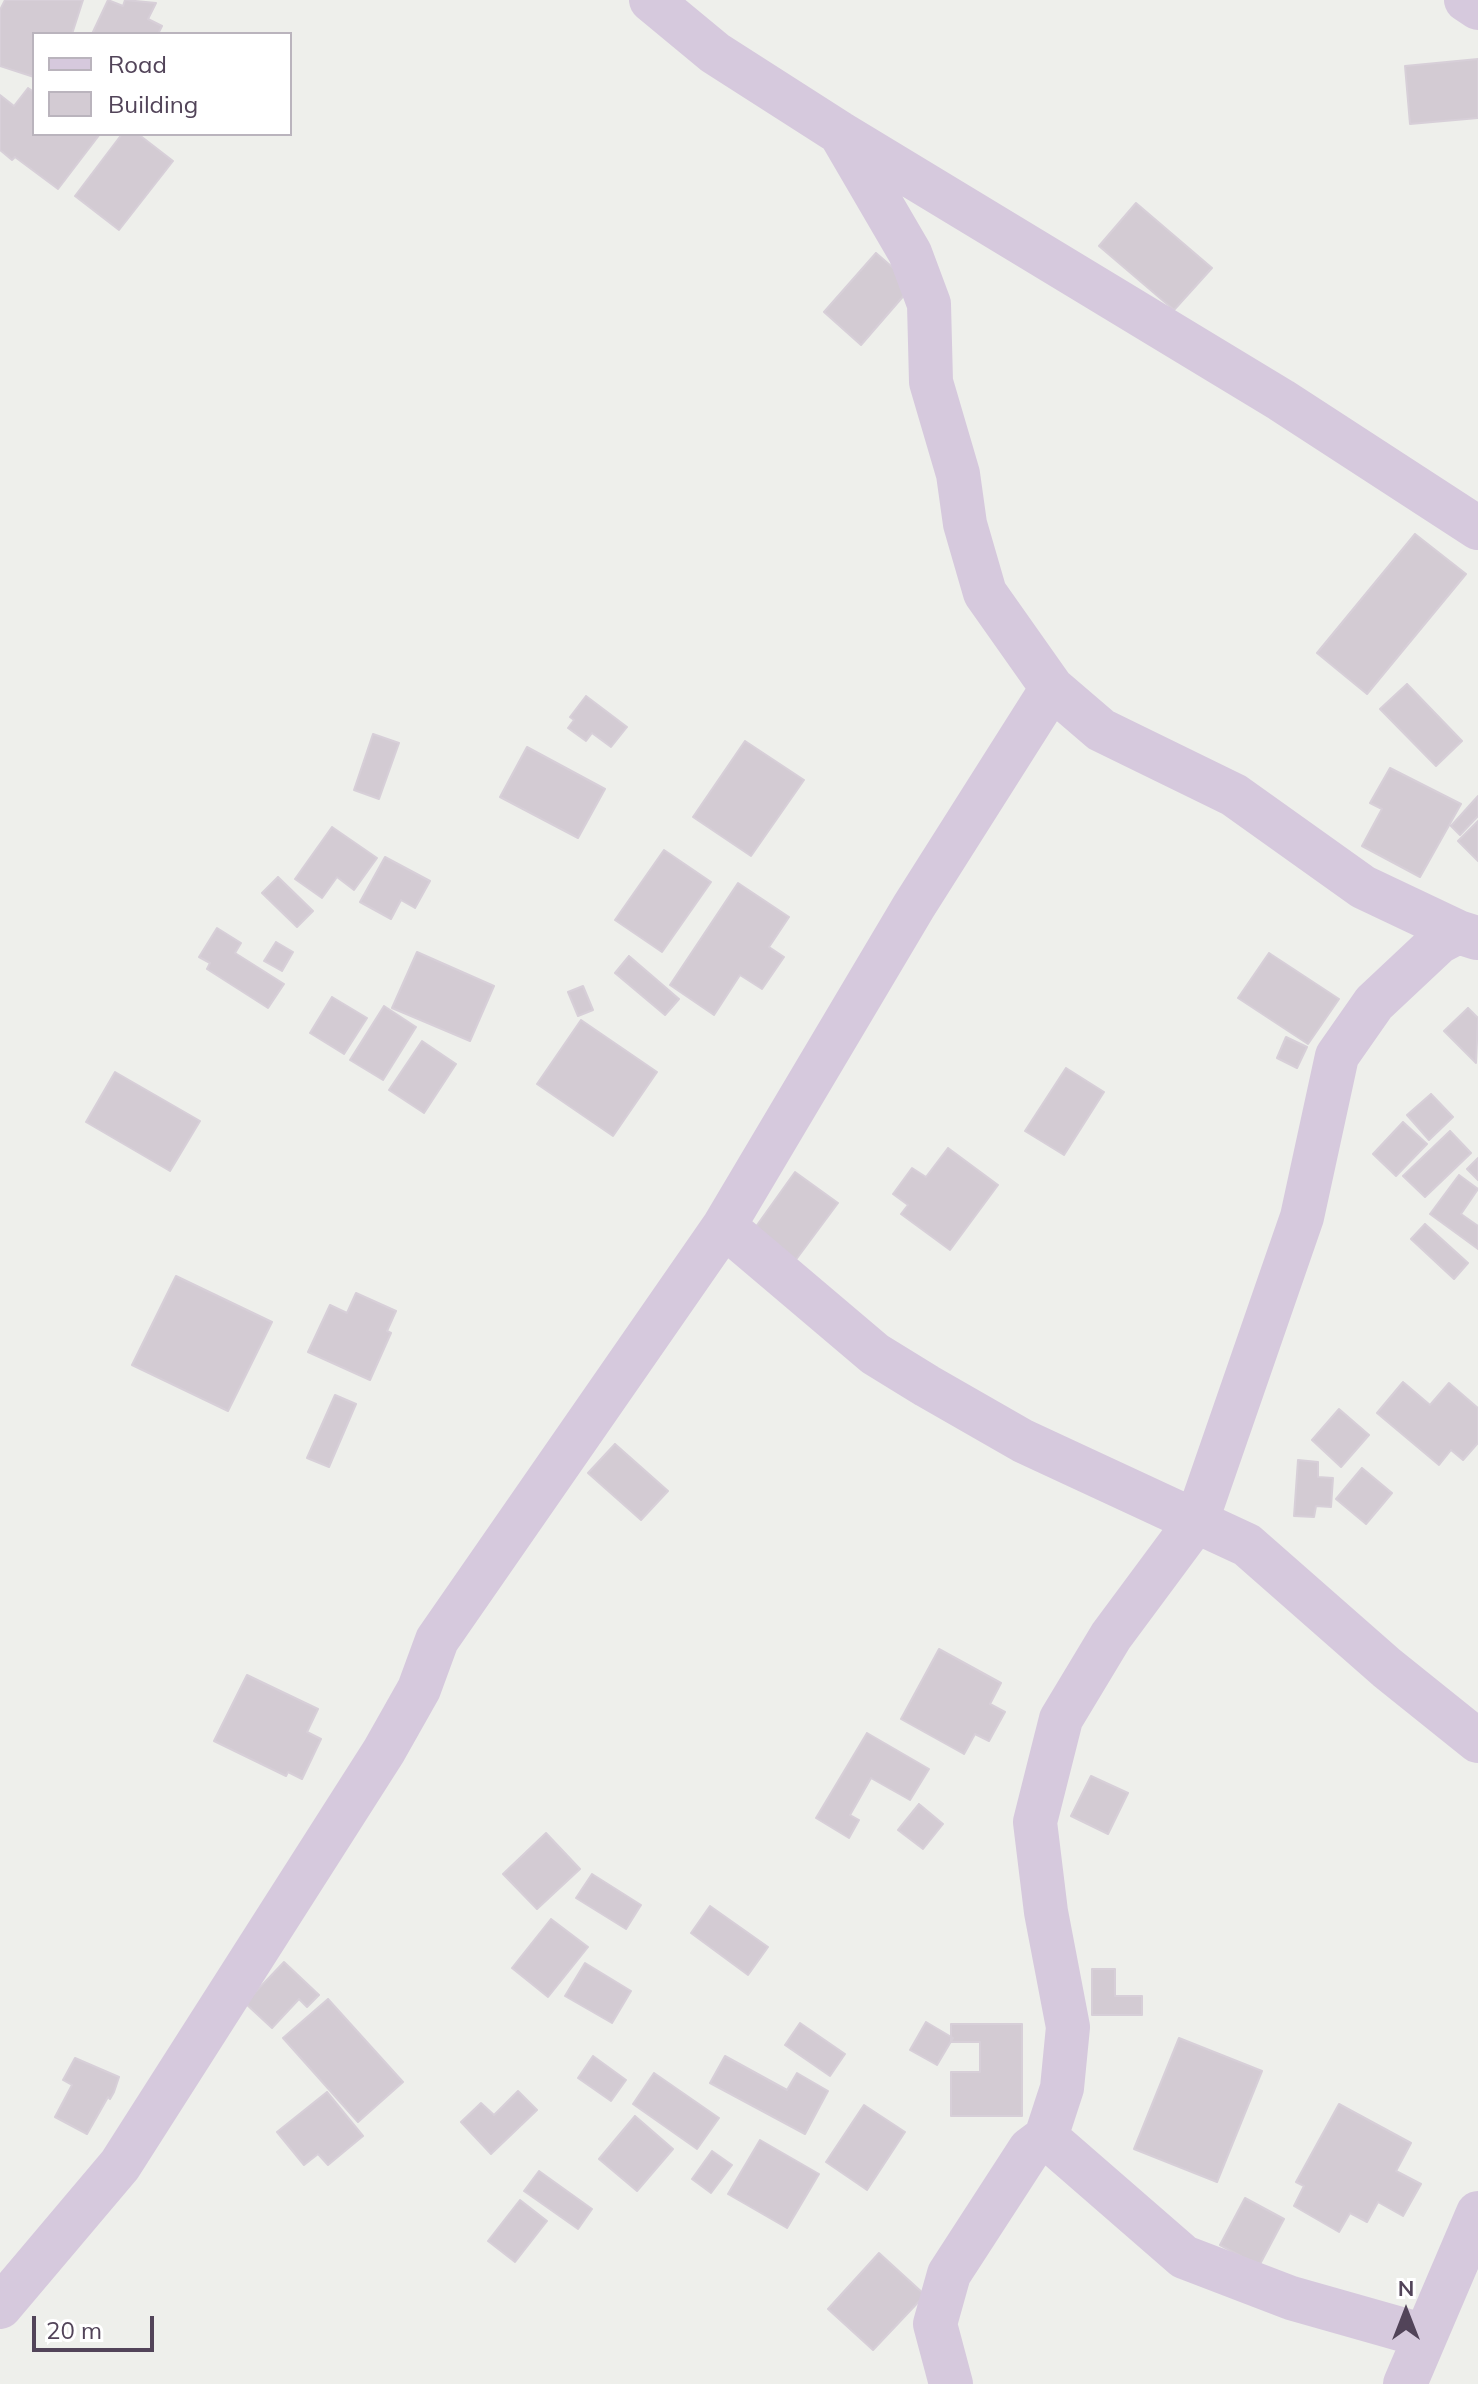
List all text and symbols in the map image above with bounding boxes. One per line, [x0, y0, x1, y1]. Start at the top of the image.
legend [32, 32, 292, 136]
text: Road [108, 49, 167, 79]
text: Building [108, 89, 198, 119]
north arrow [1366, 2272, 1446, 2352]
text: N [1398, 2274, 1414, 2302]
scale bar [36, 2300, 158, 2350]
text: 20 m [46, 2315, 102, 2345]

